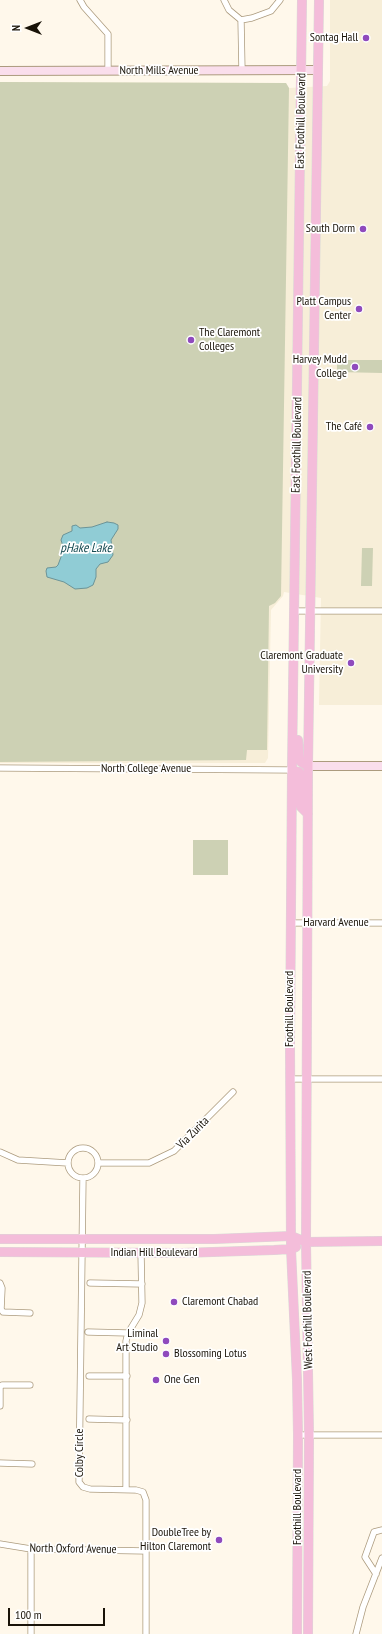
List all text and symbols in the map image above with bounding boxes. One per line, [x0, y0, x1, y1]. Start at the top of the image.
north arrow [8, 8, 48, 48]
text: N [9, 25, 23, 31]
place label: Sontag Hall [310, 31, 358, 45]
marker: Sontag Hall [361, 33, 371, 43]
street label: North Mills Avenue [119, 64, 199, 78]
street label: East Foothill Boulevard [293, 73, 309, 169]
place label: South Dorm [306, 222, 355, 236]
marker: South Dorm [358, 224, 368, 234]
place label: Platt Campus Center [296, 295, 351, 323]
marker: Platt Campus Center [354, 304, 364, 314]
place label: The Claremont Colleges [199, 326, 260, 354]
marker: The Claremont Colleges [186, 335, 196, 345]
place label: Harvey Mudd College [293, 353, 347, 381]
marker: Harvey Mudd College [350, 362, 360, 372]
street label: East Foothill Boulevard [289, 397, 305, 493]
place label: The Café [326, 420, 362, 434]
marker: The Café [365, 422, 375, 432]
water label: pHake Lake [60, 540, 112, 556]
place label: Claremont Graduate University [260, 649, 343, 677]
marker: Claremont Graduate University [346, 658, 356, 668]
street label: North College Avenue [101, 762, 191, 776]
street label: Harvard Avenue [303, 916, 369, 930]
street label: Foothill Boulevard [283, 971, 297, 1047]
street label: Via Zurita [174, 1114, 212, 1152]
street label: Indian Hill Boulevard [110, 1246, 198, 1260]
street label: West Foothill Boulevard [300, 1271, 316, 1369]
place label: Claremont Chabad [182, 1295, 258, 1309]
marker: Claremont Chabad [169, 1297, 179, 1307]
place label: Liminal Art Studio [116, 1327, 158, 1355]
marker: Liminal Art Studio [161, 1336, 171, 1346]
place label: Blossoming Lotus [174, 1347, 247, 1361]
marker: Blossoming Lotus [161, 1349, 171, 1359]
place label: One Gen [164, 1373, 199, 1387]
marker: One Gen [151, 1375, 161, 1385]
street label: Colby Circle [73, 1429, 87, 1477]
street label: Foothill Boulevard [291, 1469, 305, 1545]
place label: DoubleTree by Hilton Claremont [140, 1526, 211, 1554]
marker: DoubleTree by Hilton Claremont [214, 1535, 224, 1545]
street label: North Oxford Avenue [29, 1541, 117, 1557]
scale bar [10, 1600, 107, 1626]
text: 100 m [15, 1607, 42, 1622]

